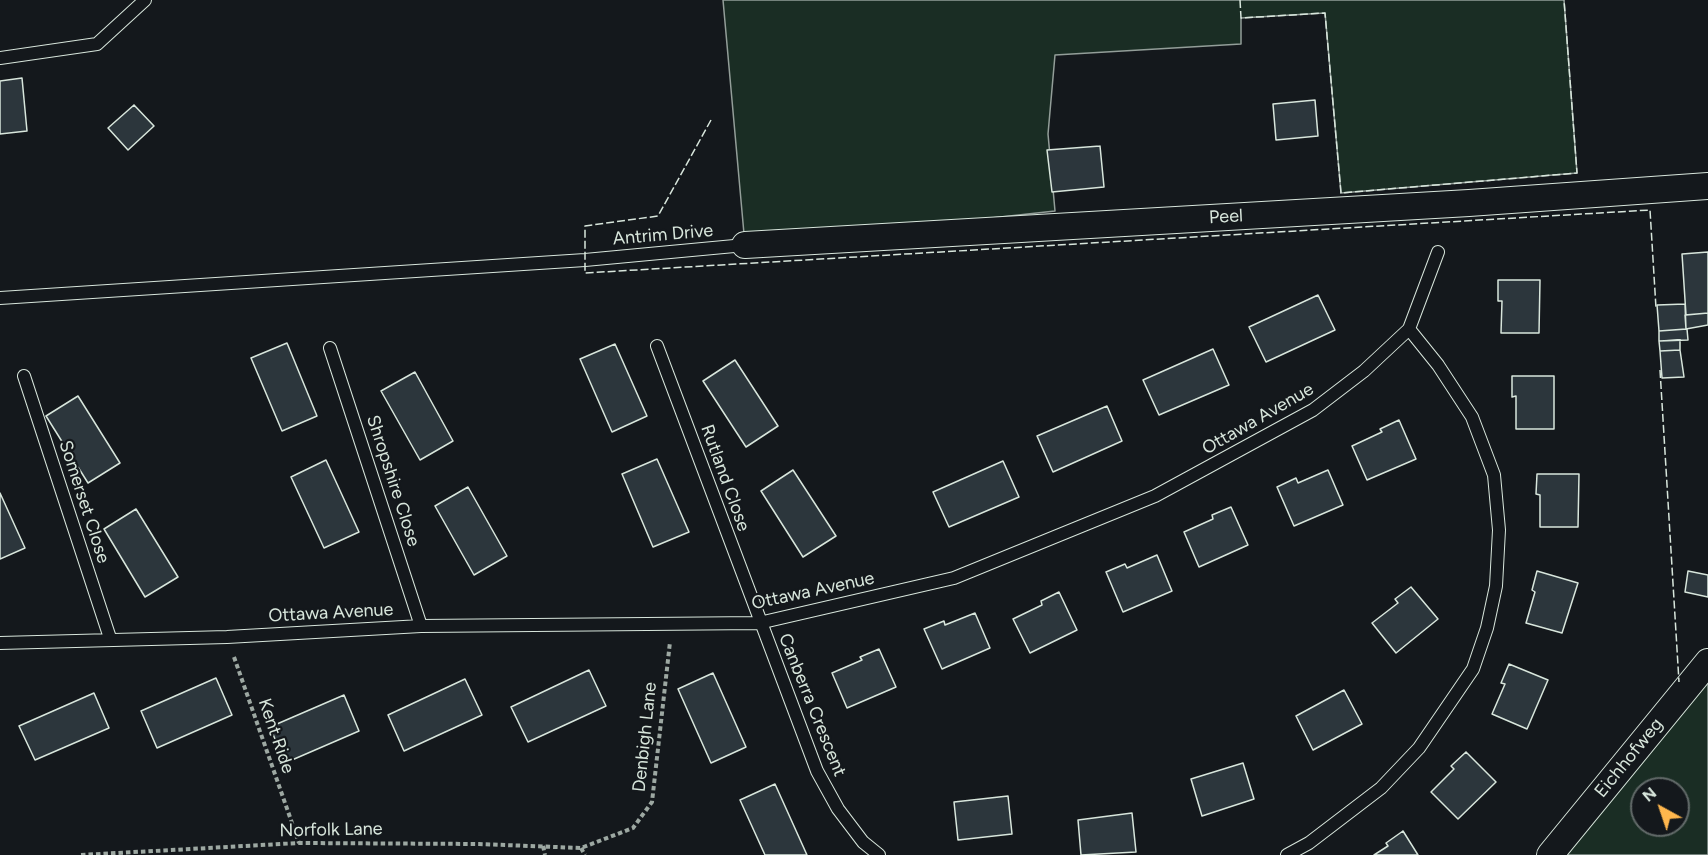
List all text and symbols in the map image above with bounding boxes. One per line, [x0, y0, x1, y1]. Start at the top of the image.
street label: Peel [1209, 205, 1243, 229]
street label: Antrim Drive [612, 220, 714, 250]
street label: Ottawa Avenue [1198, 378, 1318, 460]
street label: Shropshire Close [362, 413, 424, 549]
street label: Rutland Close [696, 422, 754, 534]
street label: Somerset Close [54, 438, 114, 566]
street label: Ottawa Avenue [750, 567, 876, 615]
street label: Ottawa Avenue [268, 599, 394, 627]
street label: Canberra Crescent [774, 630, 850, 780]
street label: Denbigh Lane [628, 681, 662, 793]
street label: Kent Ride [253, 696, 299, 776]
street label: Eichhofweg [1590, 714, 1668, 802]
north arrow [1630, 777, 1690, 837]
text: N [1639, 783, 1660, 806]
street label: Norfolk Lane [279, 818, 383, 842]

